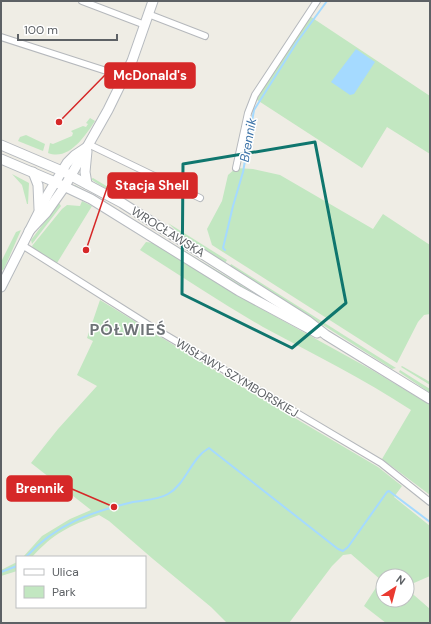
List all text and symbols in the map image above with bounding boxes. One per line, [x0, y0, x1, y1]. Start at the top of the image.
scale bar [18, 16, 117, 42]
text: 100 m [24, 22, 58, 38]
callout: McDonald's [105, 63, 195, 88]
text: McDonald's [113, 67, 187, 84]
water label: Brennik [236, 116, 260, 163]
callout: Stacja Shell [108, 173, 197, 198]
text: Stacja Shell [115, 177, 189, 194]
street label: WROCŁAWSKA [128, 203, 208, 261]
district label: PÓŁWIEŚ [89, 319, 167, 340]
street label: WISŁAWY SZYMBORSKIEJ [173, 335, 301, 421]
callout: Brennik [7, 476, 72, 501]
text: Brennik [16, 480, 65, 497]
legend [16, 556, 146, 608]
text: Ulica [52, 564, 79, 580]
north arrow [375, 568, 415, 608]
text: N [394, 572, 408, 588]
text: Park [52, 584, 76, 600]

